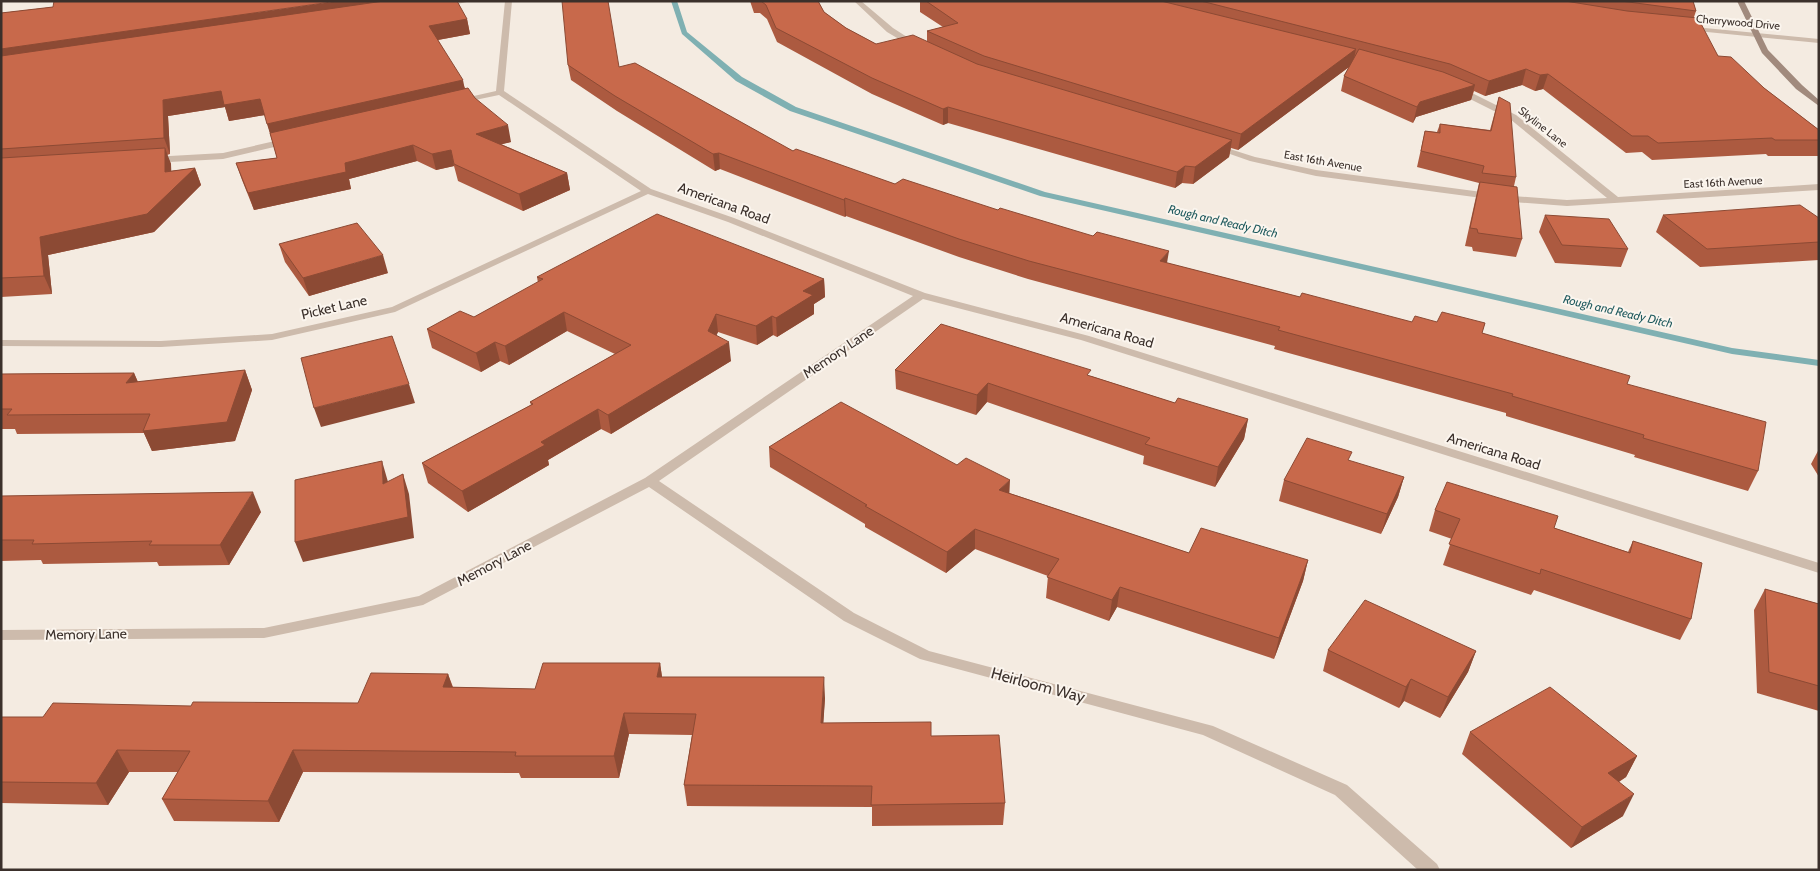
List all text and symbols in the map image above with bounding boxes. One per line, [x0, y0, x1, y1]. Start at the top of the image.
street label: Cherrywood Drive [1695, 11, 1781, 33]
street label: Skyline Lane [1516, 103, 1571, 151]
street label: East 16th Avenue [1283, 147, 1363, 175]
street label: East 16th Avenue [1683, 173, 1763, 191]
street label: Americana Road [676, 178, 772, 228]
water label: Rough and Ready Ditch [1167, 201, 1279, 241]
street label: Picket Lane [299, 291, 369, 323]
water label: Rough and Ready Ditch [1562, 291, 1674, 331]
street label: Americana Road [1058, 308, 1156, 352]
street label: Memory Lane [799, 322, 877, 382]
street label: Americana Road [1445, 428, 1543, 474]
street label: Memory Lane [454, 536, 534, 590]
street label: Memory Lane [45, 624, 127, 644]
street label: Heirloom Way [989, 663, 1087, 707]

